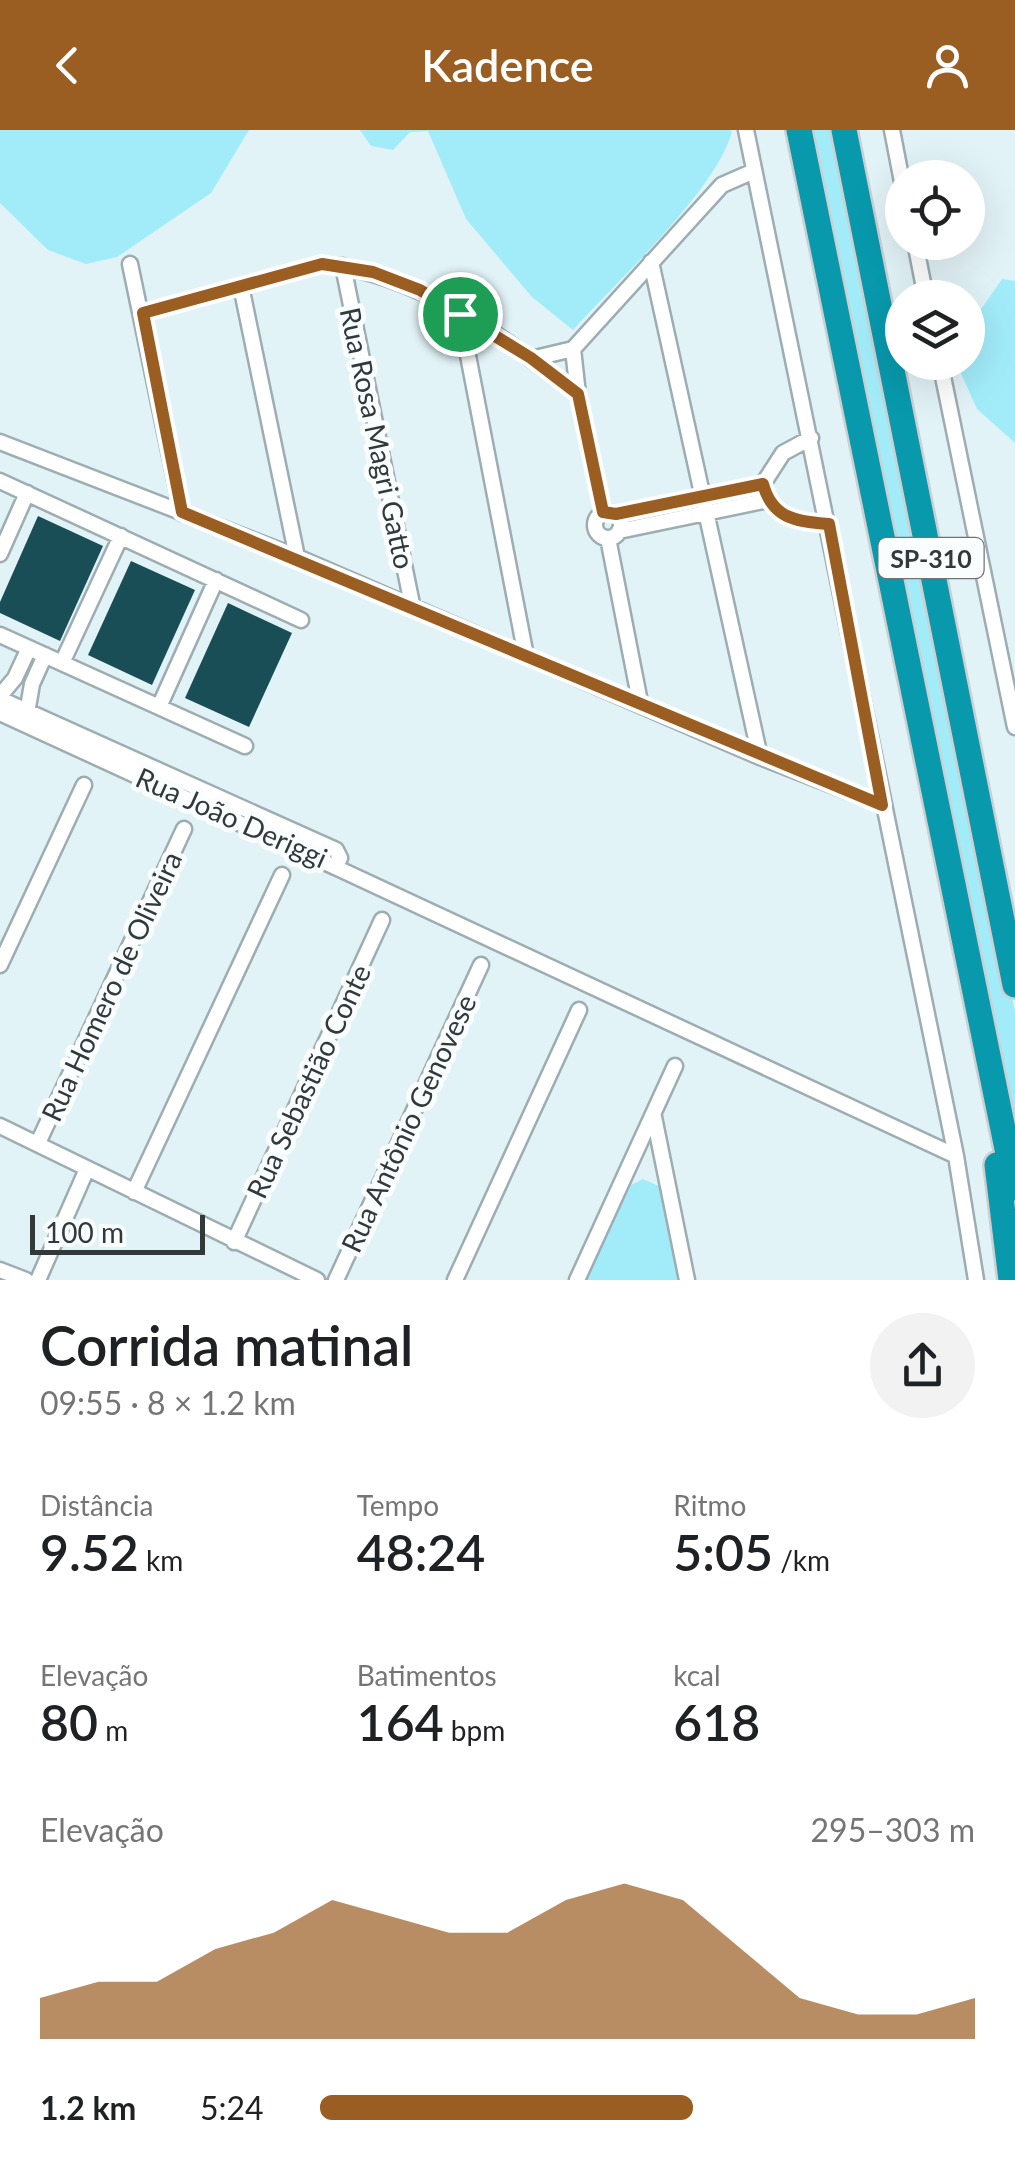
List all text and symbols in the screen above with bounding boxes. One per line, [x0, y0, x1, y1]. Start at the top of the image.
icon: back [40, 38, 95, 93]
text: Kadence [421, 38, 594, 92]
icon: person [920, 38, 975, 93]
map controls [885, 160, 985, 380]
button: locate [885, 160, 985, 260]
pin [418, 272, 503, 357]
button: layers [885, 280, 985, 380]
icon: arrive [433, 287, 488, 342]
street label: Rua Rosa Magri Gatto [334, 304, 422, 572]
road number: SP-310 [878, 538, 984, 578]
street label: Rua João Deriggi [131, 760, 333, 874]
street label: Rua Homero de Oliveira [34, 846, 188, 1126]
street label: Rua Sebastião Conte [239, 959, 377, 1203]
street label: Rua Antônio Genovese [333, 989, 483, 1257]
scale bar [30, 1210, 205, 1254]
text: 100 m [45, 1215, 124, 1249]
text: Corrida matinal [40, 1312, 413, 1378]
button: share [870, 1313, 975, 1418]
text: 09:55 · 8 × 1.2 km [40, 1383, 296, 1422]
text: Distância [40, 1488, 153, 1522]
text: Tempo [357, 1488, 439, 1522]
text: Ritmo [673, 1488, 746, 1522]
text: 9.52 [40, 1522, 139, 1582]
text: 48:24 [357, 1522, 485, 1582]
text: 5:05 [673, 1522, 773, 1582]
text: km [139, 1543, 183, 1577]
text: /km [773, 1543, 830, 1577]
text: Elevação [40, 1658, 148, 1692]
text: Batimentos [357, 1658, 497, 1692]
text: kcal [673, 1658, 721, 1692]
text: 80 [40, 1692, 98, 1752]
text: 164 [357, 1692, 444, 1752]
text: 618 [673, 1692, 760, 1752]
text: m [98, 1713, 128, 1747]
text: bpm [444, 1713, 505, 1747]
text: Elevação [40, 1810, 164, 1849]
text: 295–303 m [811, 1810, 975, 1849]
text: 1.2 km [40, 2088, 136, 2127]
text: 5:24 [200, 2088, 264, 2127]

